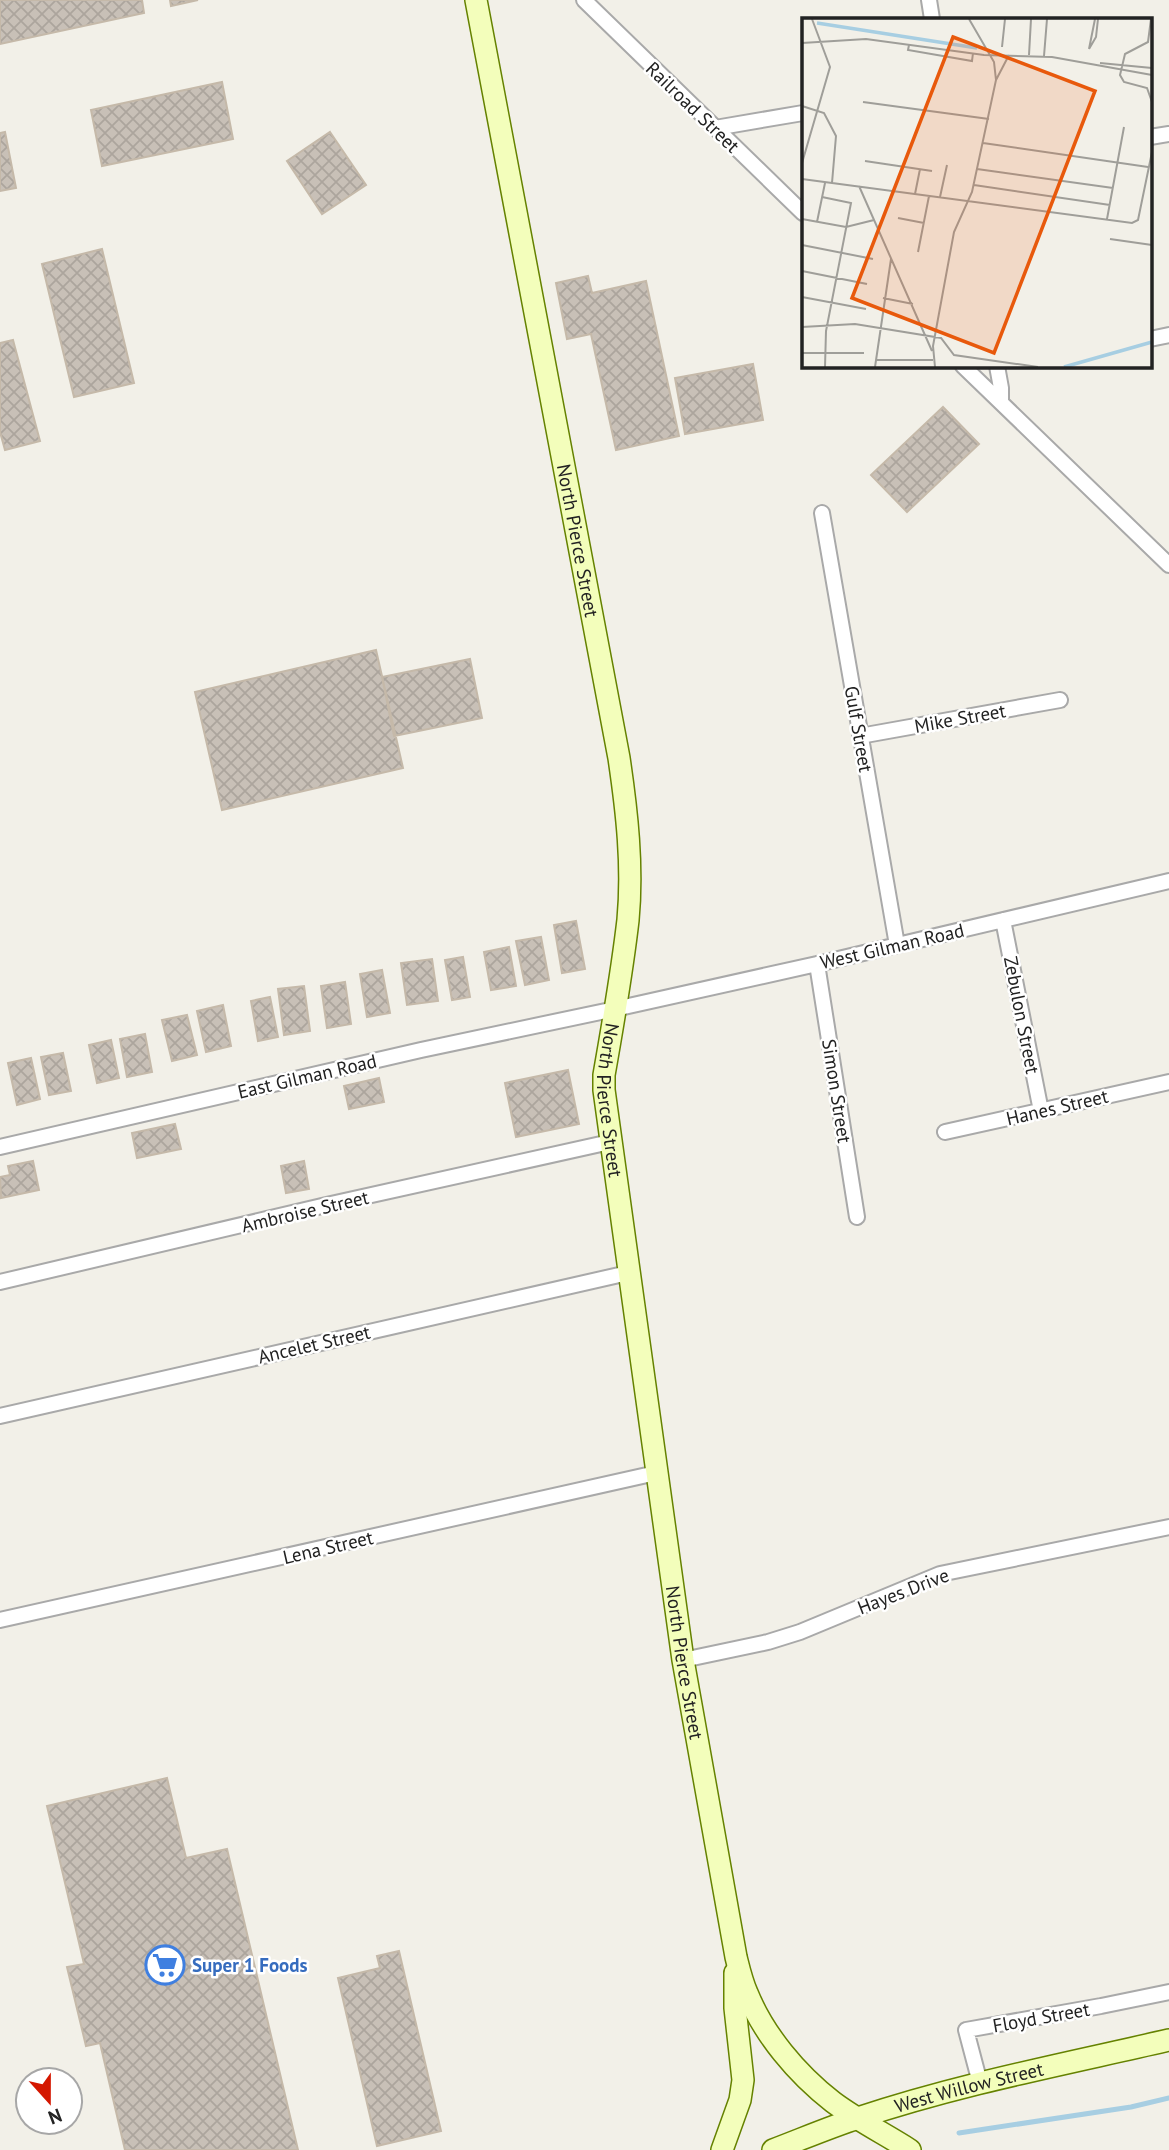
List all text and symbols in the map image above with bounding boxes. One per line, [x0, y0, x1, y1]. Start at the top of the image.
inset map [802, 18, 1152, 368]
street label: Railroad Street [641, 56, 745, 158]
street label: North Pierce Street [552, 462, 604, 620]
street label: Gulf Street [840, 684, 878, 775]
street label: Mike Street [912, 698, 1008, 738]
street label: West Gilman Road [818, 918, 966, 974]
street label: Zebulon Street [999, 954, 1045, 1076]
street label: North Pierce Street [592, 1021, 628, 1179]
street label: Simon Street [817, 1037, 857, 1145]
street label: East Gilman Road [235, 1048, 379, 1104]
street label: Hanes Street [1004, 1084, 1111, 1130]
street label: Ambroise Street [239, 1185, 371, 1237]
street label: Ancelet Street [255, 1319, 373, 1369]
street label: Lena Street [281, 1525, 376, 1569]
street label: Hayes Drive [854, 1563, 952, 1619]
street label: North Pierce Street [661, 1584, 709, 1742]
supermarket icon: Super 1 Foods [144, 1944, 186, 1986]
place label: Super 1 Foods [192, 1953, 308, 1977]
street label: Floyd Street [991, 1997, 1092, 2037]
street label: West Willow Street [892, 2056, 1046, 2118]
north arrow [14, 2066, 84, 2136]
text: N [45, 2103, 65, 2130]

